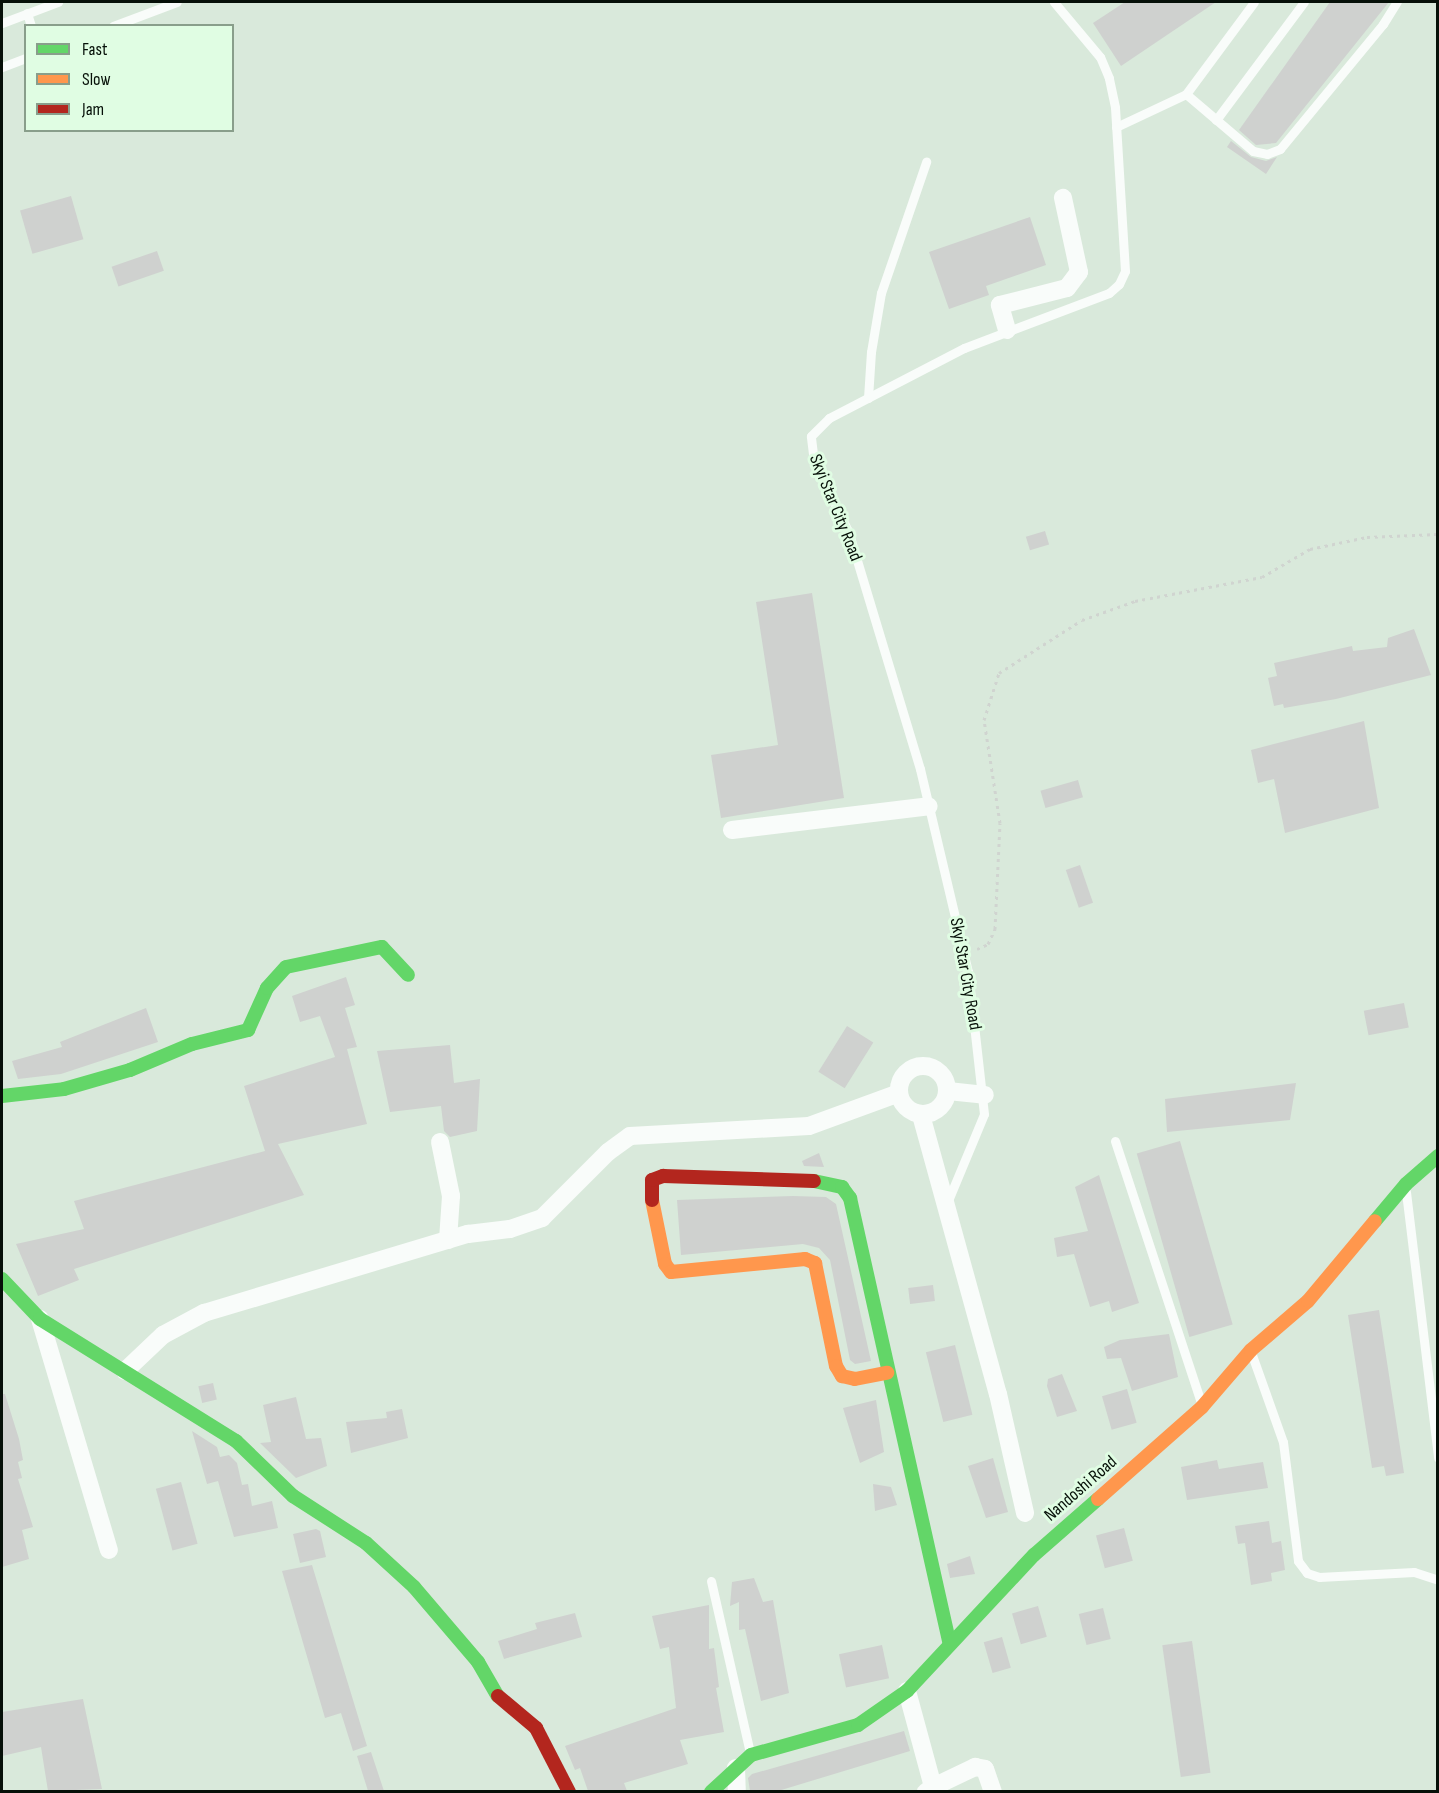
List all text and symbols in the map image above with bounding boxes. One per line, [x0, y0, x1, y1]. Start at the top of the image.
legend [24, 24, 234, 132]
text: Fast [82, 39, 107, 60]
text: Slow [82, 69, 111, 90]
text: Jam [82, 99, 104, 120]
street label: Skyi Star City Road [804, 451, 866, 565]
street label: Skyi Star City Road [945, 916, 985, 1032]
street label: Nandoshi Road [1040, 1452, 1122, 1526]

